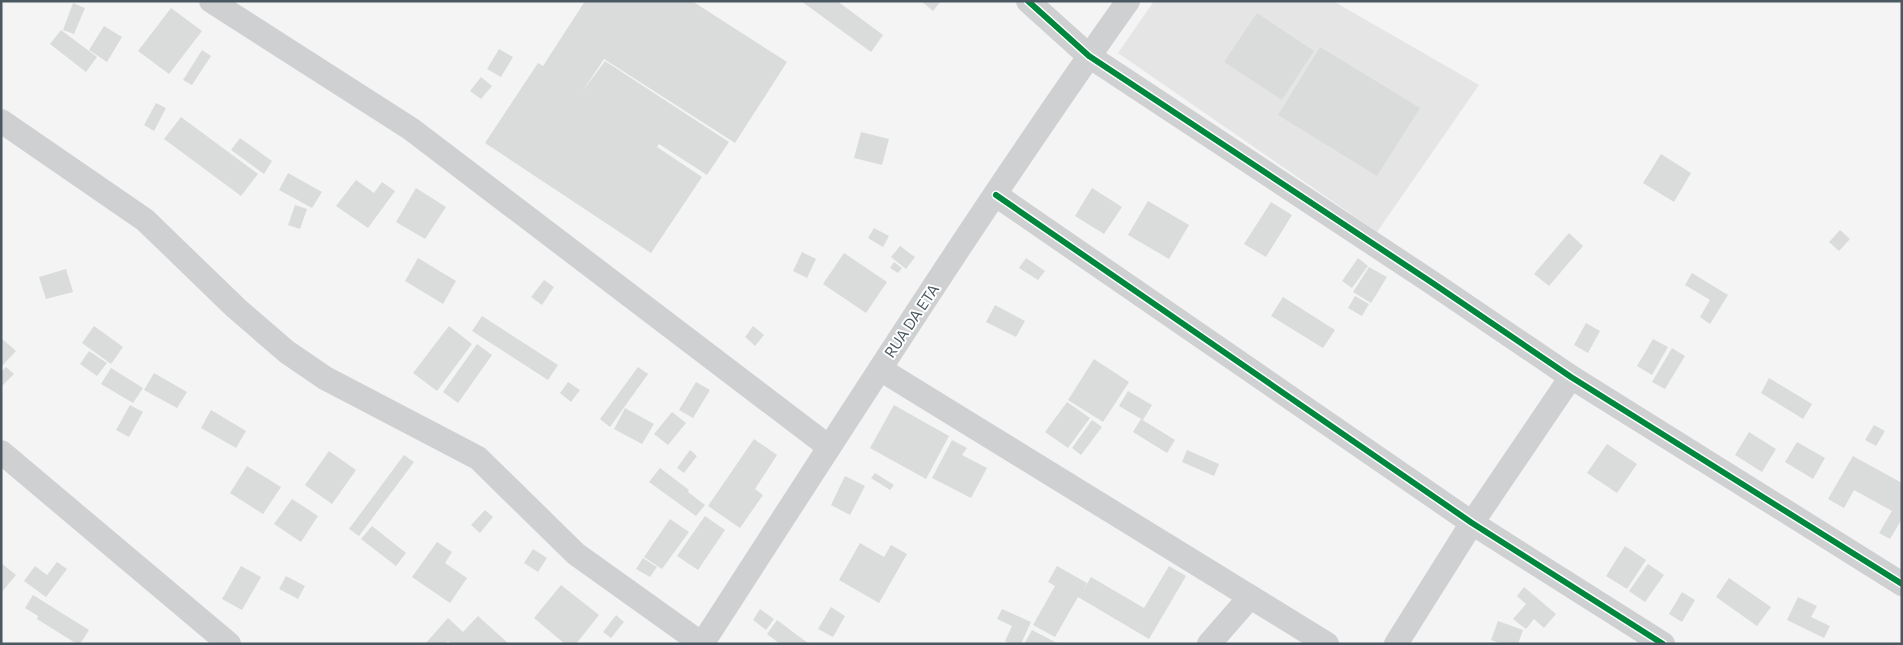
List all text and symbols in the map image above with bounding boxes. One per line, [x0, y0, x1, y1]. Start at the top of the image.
street label: RUA DA ETA [880, 280, 942, 361]

